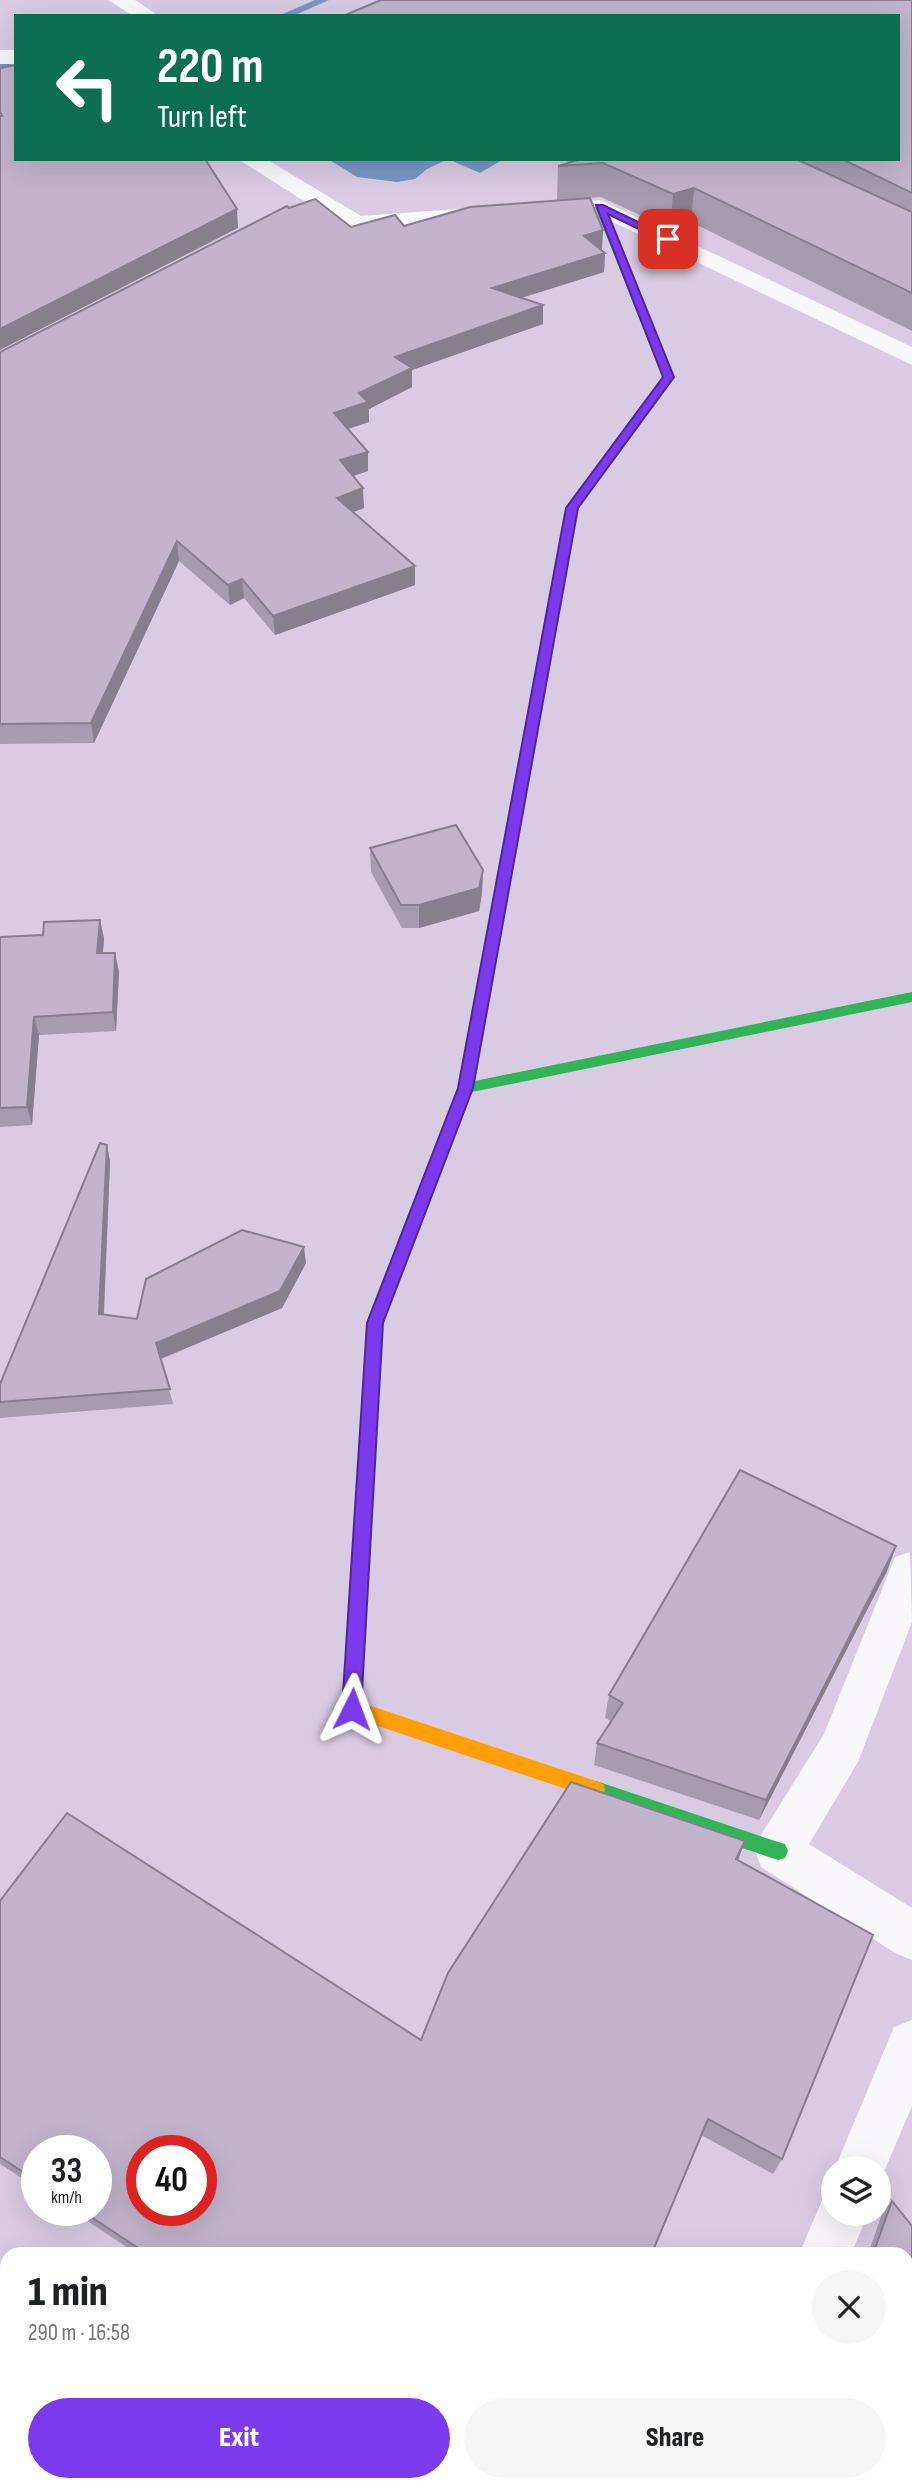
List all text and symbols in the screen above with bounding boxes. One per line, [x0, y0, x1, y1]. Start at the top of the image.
text: 220 m [157, 38, 263, 97]
icon: left [42, 42, 133, 133]
text: Turn left [157, 98, 247, 137]
pin [638, 209, 698, 269]
icon: arrive [649, 220, 687, 258]
position arrow [315, 1672, 389, 1746]
speed limit sign: 40 [126, 2135, 217, 2226]
text: 33 [51, 2150, 82, 2193]
map controls [821, 2156, 891, 2226]
button: layers [821, 2156, 891, 2226]
text: km/h [51, 2187, 82, 2208]
text: 1 min [28, 2267, 108, 2318]
button: close [812, 2270, 886, 2344]
text: 290 m · 16:58 [28, 2319, 130, 2347]
button: Exit [28, 2398, 450, 2478]
button: Share [464, 2398, 886, 2478]

